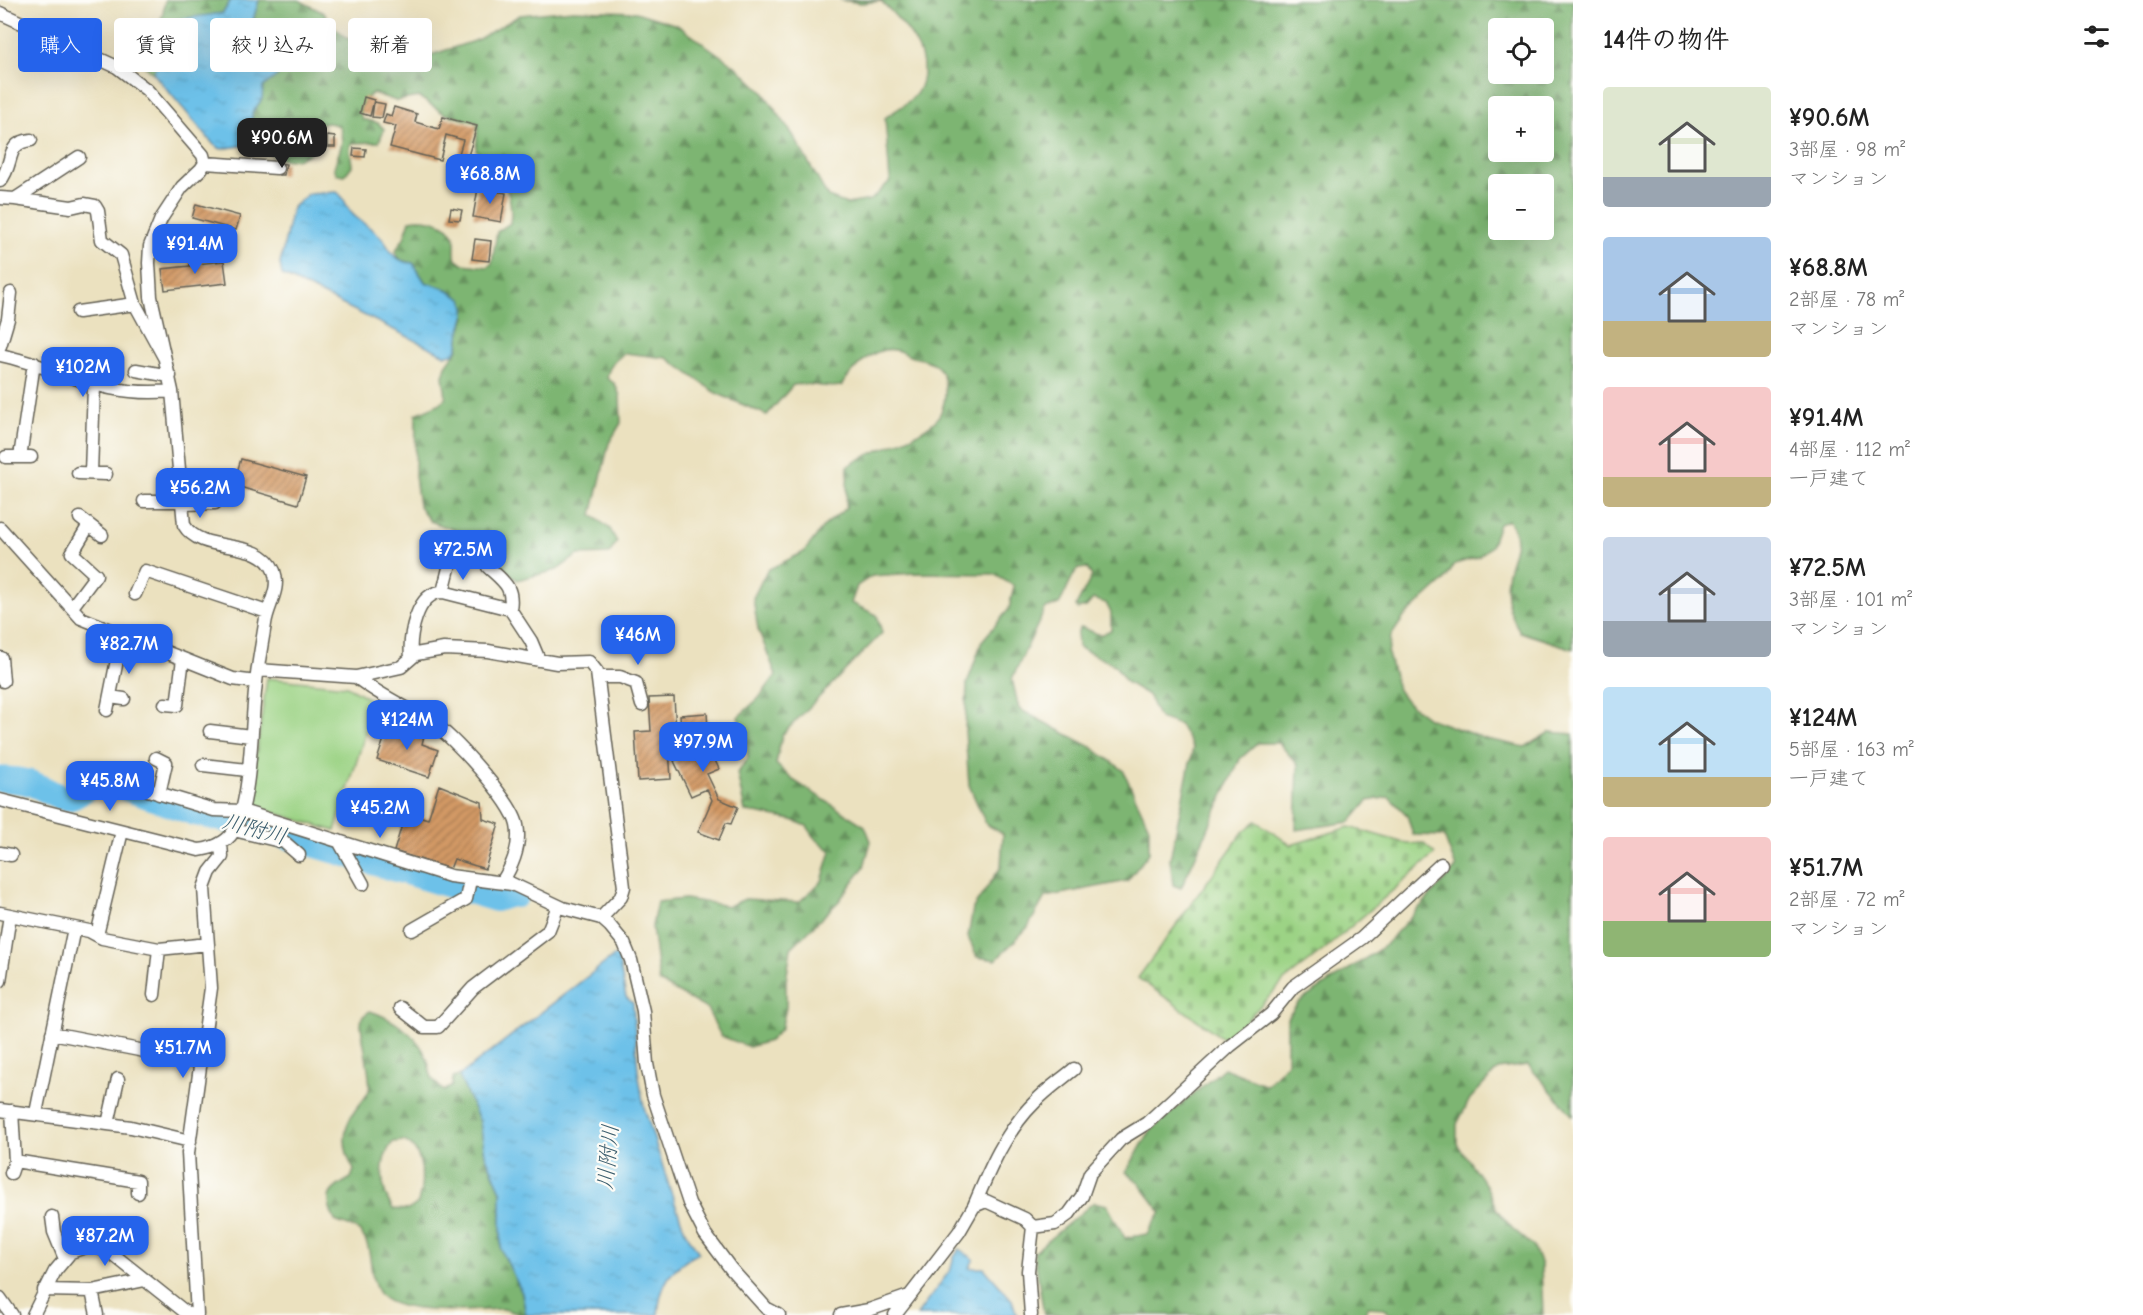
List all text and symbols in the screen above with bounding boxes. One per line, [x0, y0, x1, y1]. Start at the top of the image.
chip: 購入 [18, 18, 102, 72]
chip: 賃貸 [114, 18, 198, 72]
chip: 絞り込み [210, 18, 336, 72]
chip: 新着 [348, 18, 432, 72]
map controls [1488, 18, 1554, 240]
button: locate [1488, 18, 1554, 84]
icon: filters [2080, 20, 2113, 53]
text: 14件の物件 [1603, 25, 1729, 55]
button: + [1488, 96, 1554, 162]
text: ¥90.6M [1789, 103, 1870, 133]
icon: home [1651, 111, 1723, 183]
pin: ¥90.6M [233, 118, 331, 169]
text: ¥90.6M [251, 126, 313, 149]
text: 3部屋 · 98 m² [1789, 138, 1905, 161]
pin: ¥68.8M [441, 154, 539, 205]
text: ¥68.8M [460, 162, 520, 185]
text: マンション [1789, 167, 1888, 190]
button: − [1488, 174, 1554, 240]
pin: ¥91.4M [146, 224, 244, 275]
text: ¥91.4M [166, 232, 224, 255]
text: ¥68.8M [1789, 253, 1868, 283]
icon: home [1651, 261, 1723, 333]
text: 2部屋 · 78 m² [1789, 288, 1904, 311]
text: マンション [1789, 317, 1888, 340]
pin: ¥102M [41, 347, 125, 398]
text: ¥102M [55, 355, 111, 378]
text: ¥91.4M [1789, 403, 1863, 433]
icon: home [1651, 411, 1723, 483]
text: 4部屋 · 112 m² [1789, 438, 1910, 461]
text: 一戸建て [1789, 467, 1869, 490]
pin: ¥56.2M [151, 468, 249, 519]
text: ¥56.2M [170, 476, 230, 499]
pin: ¥72.5M [414, 530, 512, 581]
text: ¥72.5M [433, 538, 493, 561]
text: ¥72.5M [1789, 553, 1866, 583]
icon: home [1651, 561, 1723, 633]
text: 3部屋 · 101 m² [1789, 588, 1912, 611]
pin: ¥46M [602, 615, 674, 666]
text: マンション [1789, 617, 1888, 640]
text: ¥46M [615, 623, 661, 646]
pin: ¥82.7M [80, 624, 178, 675]
text: ¥82.7M [100, 632, 158, 655]
pin: ¥124M [365, 700, 449, 751]
text: ¥124M [1789, 703, 1857, 733]
text: ¥124M [381, 708, 433, 731]
icon: home [1651, 711, 1723, 783]
pin: ¥97.9M [654, 722, 752, 773]
text: ¥97.9M [673, 730, 733, 753]
text: 5部屋 · 163 m² [1789, 738, 1914, 761]
pin: ¥45.8M [61, 761, 159, 812]
text: 一戸建て [1789, 767, 1869, 790]
text: ¥45.8M [80, 769, 140, 792]
pin: ¥45.2M [331, 788, 429, 839]
text: ¥45.2M [350, 796, 410, 819]
water label: 川附川 [219, 808, 290, 850]
text: ¥51.7M [1789, 853, 1863, 883]
icon: home [1651, 861, 1723, 933]
text: 2部屋 · 72 m² [1789, 888, 1904, 911]
text: マンション [1789, 917, 1888, 940]
pin: ¥51.7M [134, 1028, 232, 1079]
text: ¥51.7M [154, 1036, 212, 1059]
water label: 川附川 [592, 1123, 624, 1191]
pin: ¥87.2M [56, 1216, 154, 1267]
text: ¥87.2M [76, 1224, 134, 1247]

